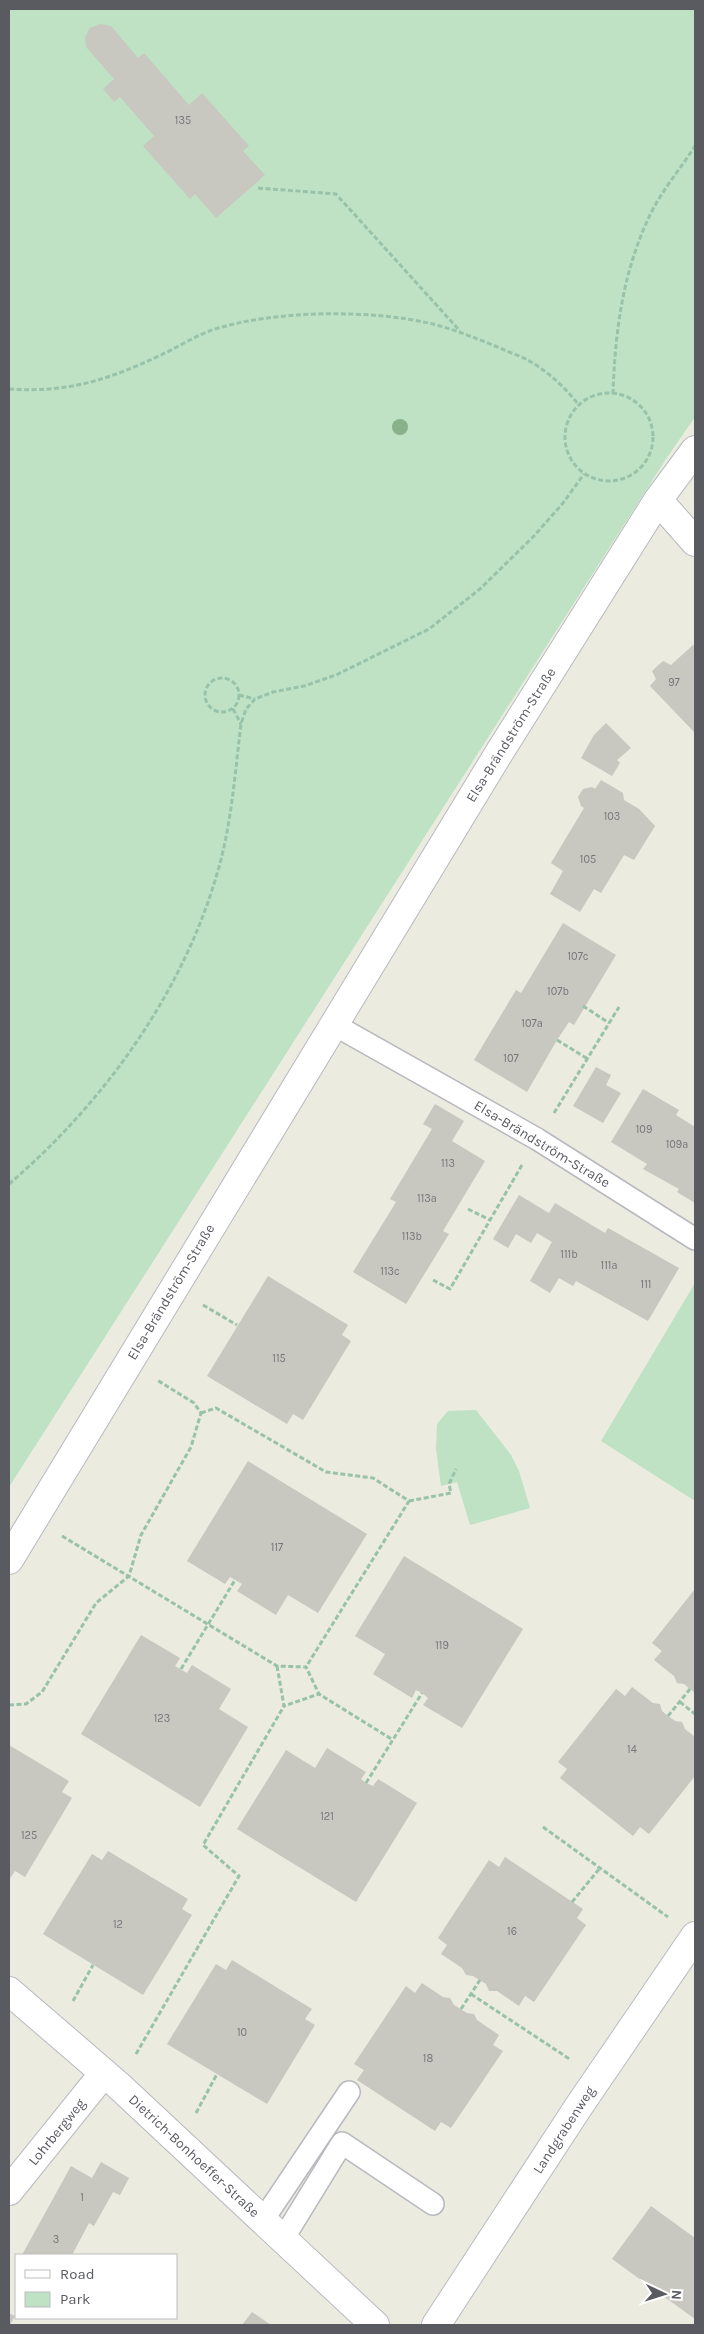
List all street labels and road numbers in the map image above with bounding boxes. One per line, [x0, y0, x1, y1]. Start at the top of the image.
street label: Elsa-Brändström-Straße [463, 665, 559, 805]
street label: Elsa-Brändström-Straße [471, 1097, 613, 1191]
street label: Elsa-Brändström-Straße [124, 1221, 218, 1363]
street label: Landgrabenweg [529, 2083, 599, 2177]
street label: Dietrich-Bonhoeffer-Straße [125, 2091, 263, 2221]
street label: Lohrbergweg [25, 2095, 89, 2169]

